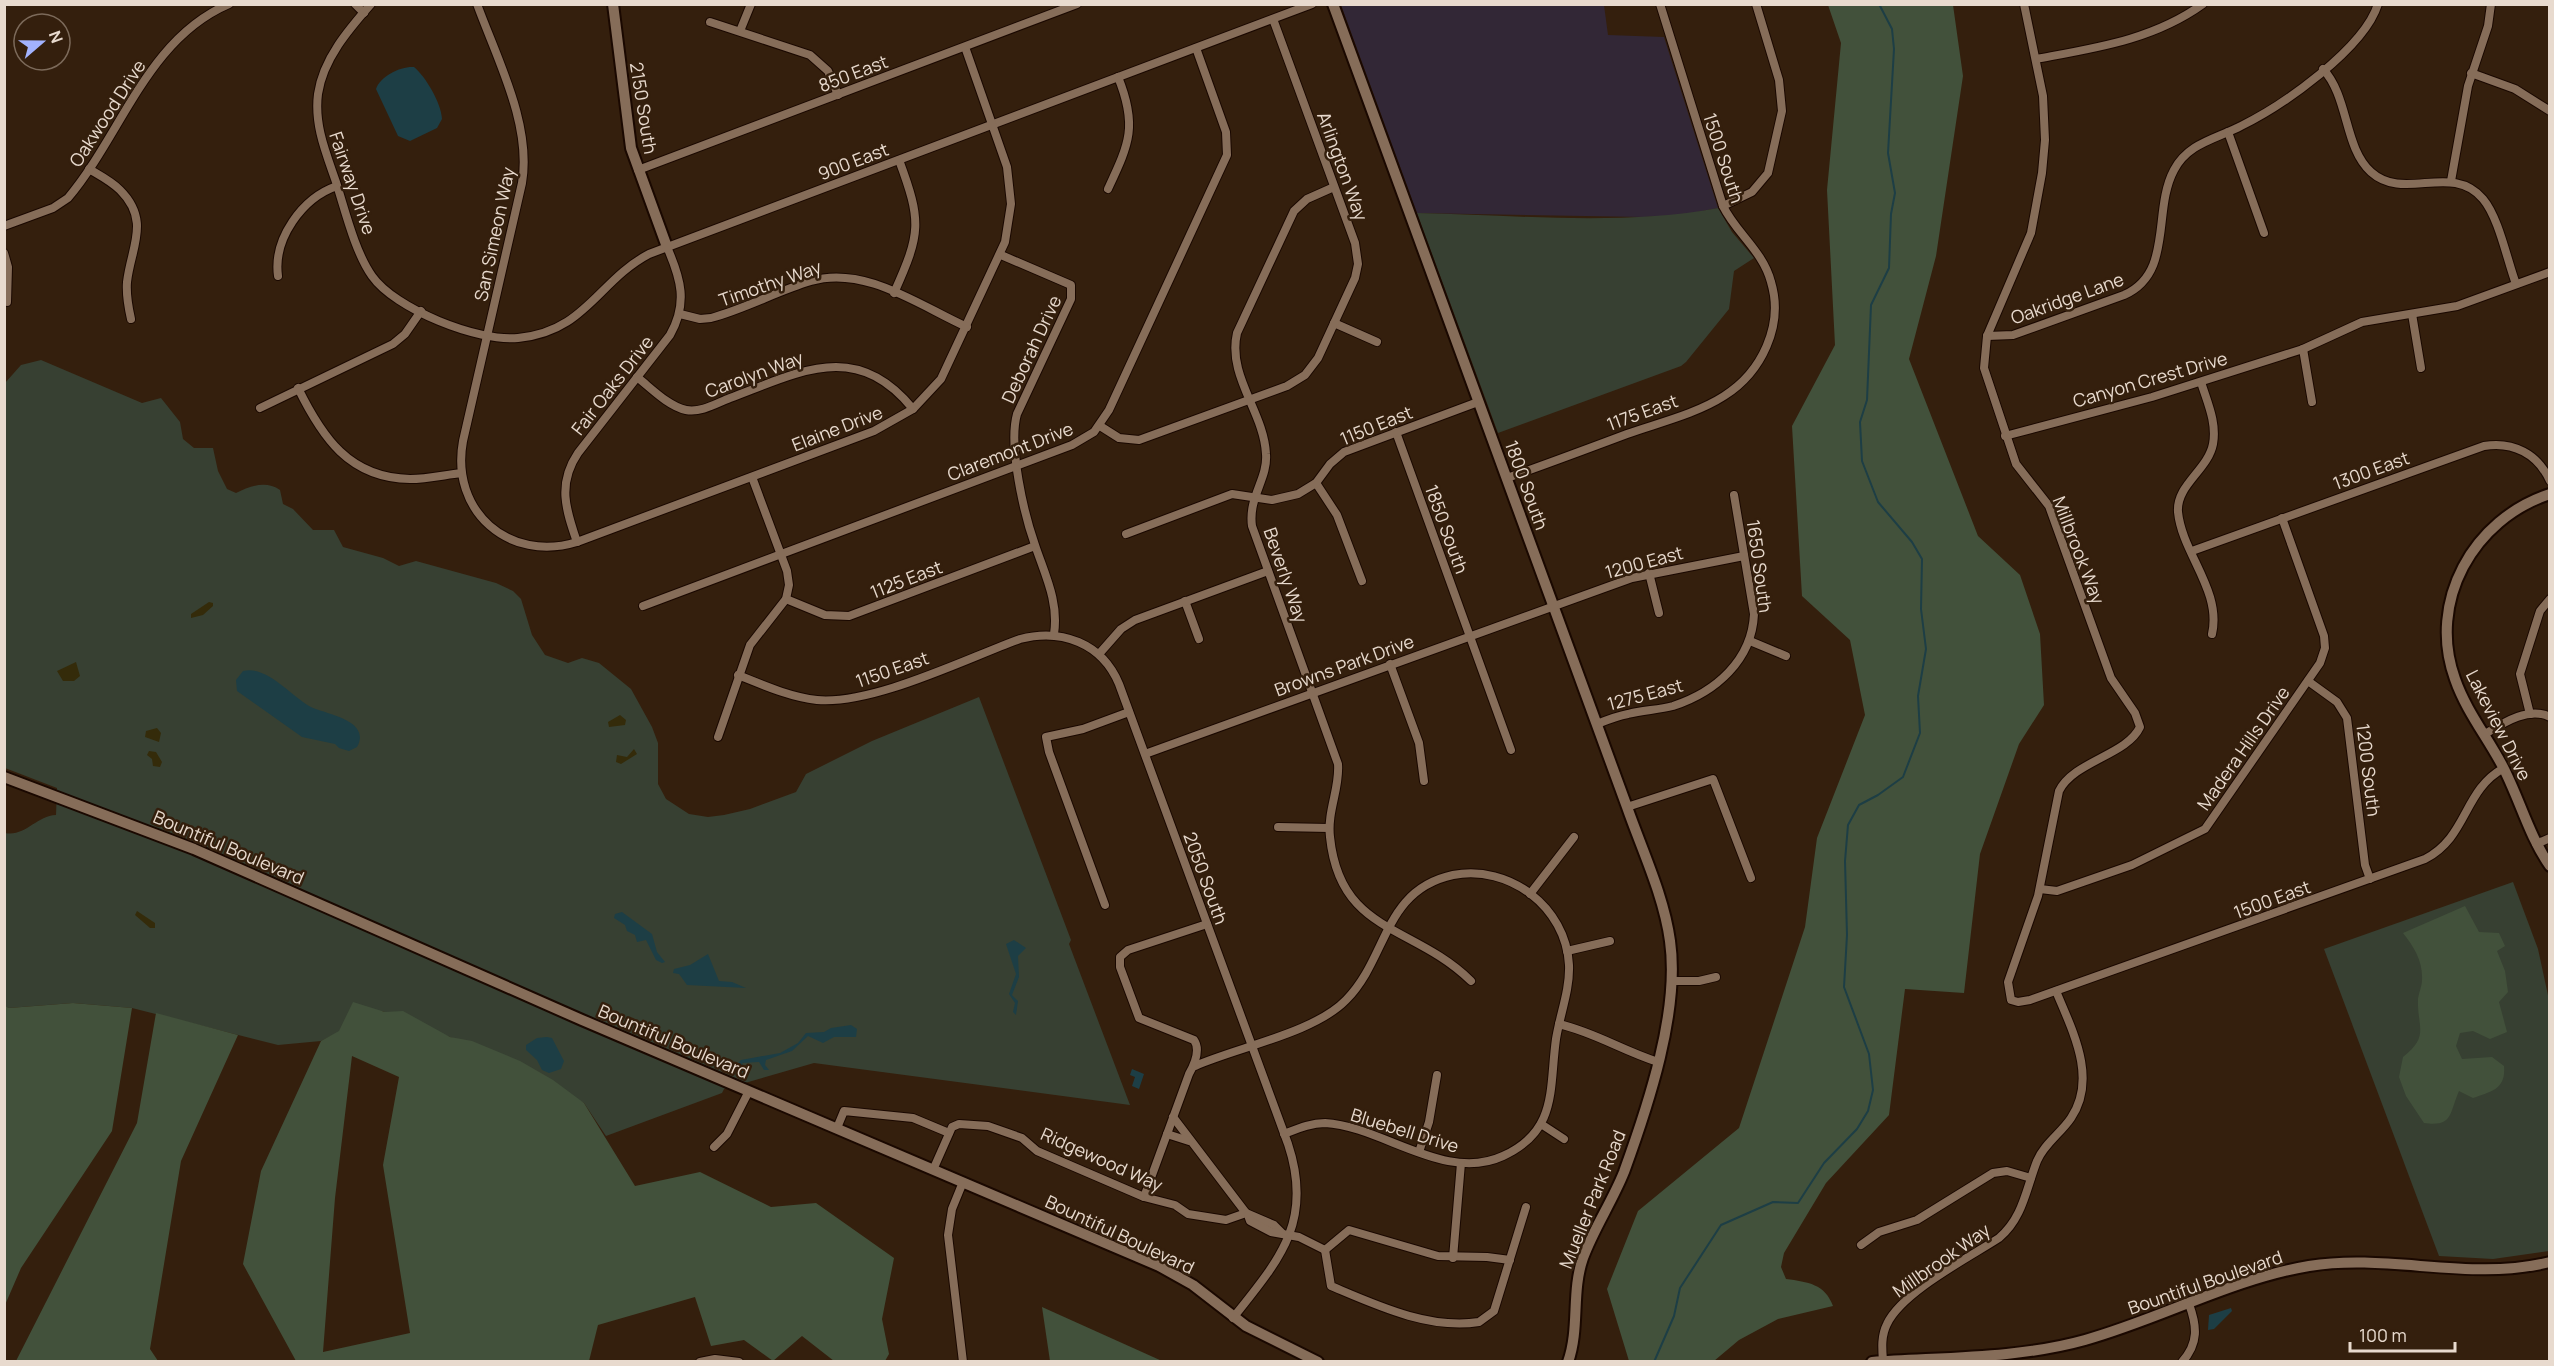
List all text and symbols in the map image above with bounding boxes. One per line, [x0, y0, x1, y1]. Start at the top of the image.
north arrow [12, 12, 72, 72]
text: N [44, 28, 68, 46]
street label: 850 East [815, 49, 891, 97]
street label: Oakwood Drive [63, 55, 151, 171]
street label: 2150 South [625, 60, 663, 156]
street label: Arlington Way [1312, 108, 1374, 224]
street label: 1500 South [1698, 110, 1750, 206]
street label: Fairway Drive [324, 128, 382, 238]
street label: 900 East [814, 137, 892, 185]
street label: San Simeon Way [468, 164, 520, 303]
street label: Timothy Way [716, 254, 825, 312]
street label: Oakridge Lane [2007, 266, 2127, 330]
street label: Deborah Drive [996, 291, 1066, 407]
street label: Fair Oaks Drive [566, 330, 658, 440]
street label: Carolyn Way [702, 345, 807, 403]
street label: Canyon Crest Drive [2070, 346, 2230, 412]
street label: 1175 East [1603, 388, 1681, 436]
street label: Elaine Drive [788, 400, 886, 456]
street label: 1150 East [1336, 400, 1416, 450]
street label: Claremont Drive [944, 416, 1076, 486]
street label: 1800 South [1500, 437, 1554, 533]
street label: 1300 East [2330, 445, 2412, 495]
street label: 1850 South [1420, 481, 1474, 577]
street label: Millbrook Way [2047, 493, 2111, 608]
street label: 1650 South [1742, 518, 1778, 614]
street label: Beverly Way [1258, 524, 1314, 626]
street label: 1200 East [1602, 540, 1686, 584]
street label: 1125 East [867, 554, 945, 604]
street label: Browns Park Drive [1271, 629, 1417, 701]
street label: 1150 East [852, 645, 932, 693]
street label: Lakeview Drive [2461, 666, 2537, 784]
street label: 1275 East [1605, 672, 1685, 716]
street label: Madera Hills Drive [2191, 681, 2295, 815]
street label: 1200 South [2351, 722, 2387, 818]
street label: Bountiful Boulevard [150, 804, 308, 890]
street label: 2050 South [1178, 829, 1234, 927]
street label: 1500 East [2230, 874, 2314, 924]
street label: Bountiful Boulevard [595, 998, 753, 1084]
street label: Bluebell Drive [1348, 1102, 1462, 1158]
street label: Ridgewood Way [1037, 1121, 1167, 1197]
street label: Mueller Park Road [1553, 1126, 1631, 1272]
street label: Bountiful Boulevard [1042, 1189, 1198, 1279]
street label: Millbrook Way [1888, 1217, 1995, 1302]
street label: Bountiful Boulevard [2125, 1244, 2285, 1320]
scale bar [2350, 1315, 2455, 1353]
text: 100 m [2359, 1323, 2407, 1347]

